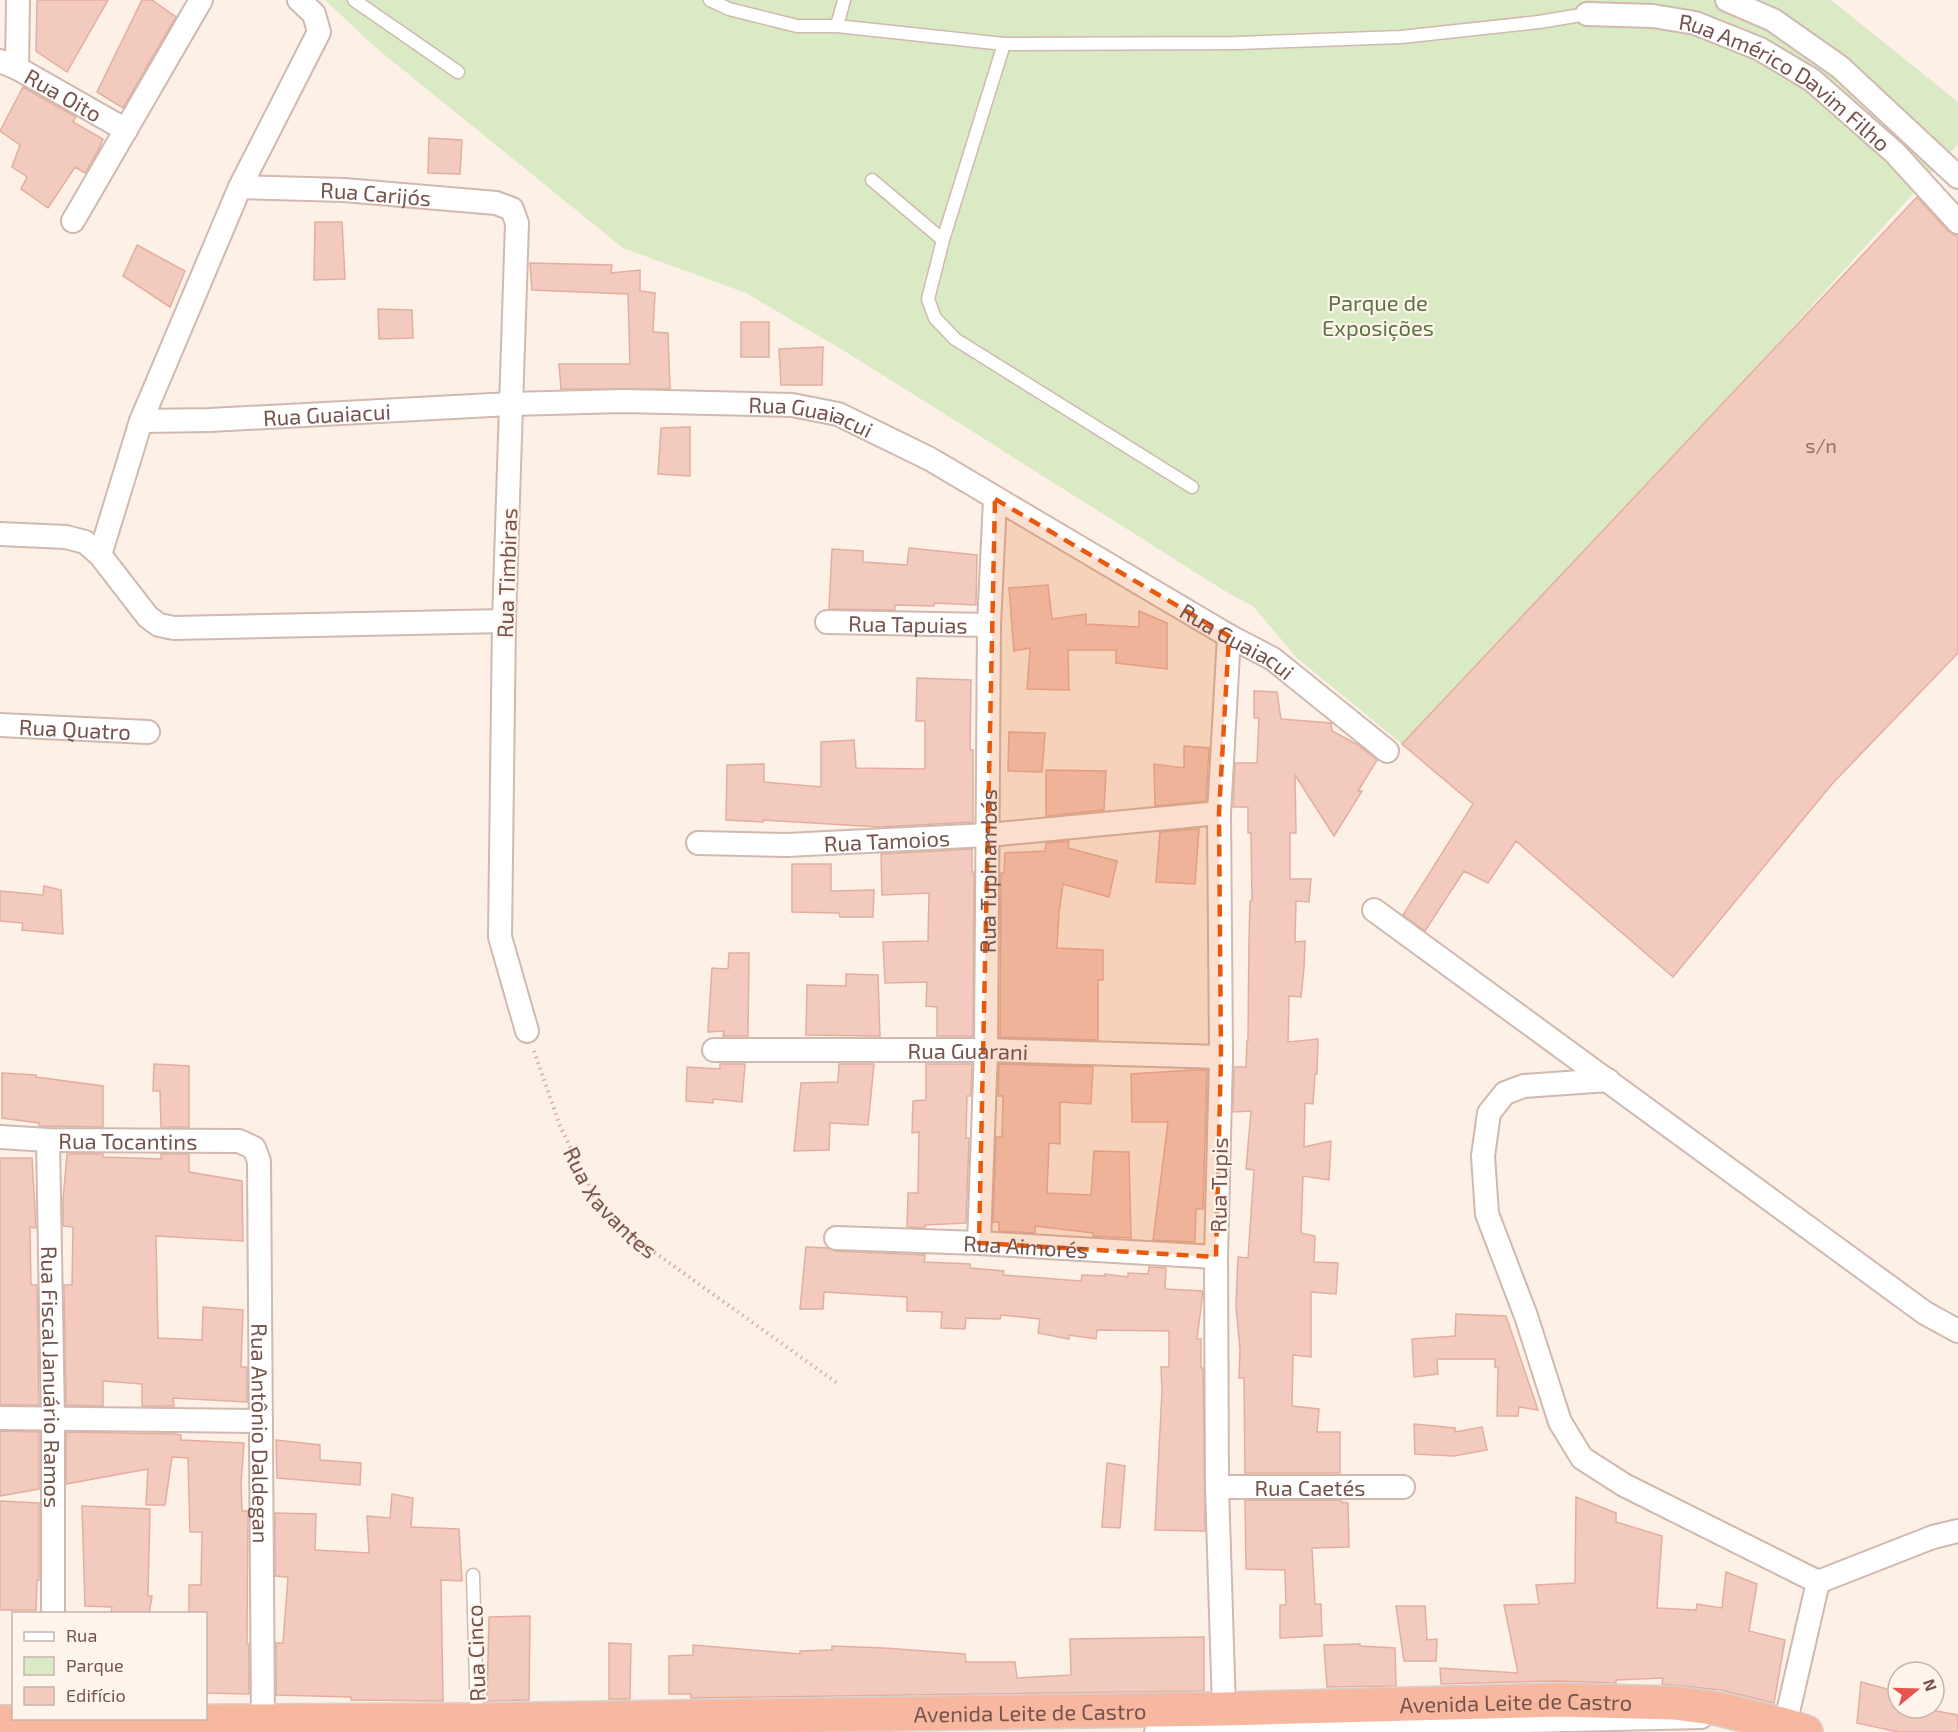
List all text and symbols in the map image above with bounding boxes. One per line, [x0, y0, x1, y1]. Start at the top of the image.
street label: Rua Américo Davim Filho [1677, 8, 1896, 156]
street label: Rua Oito [21, 62, 107, 127]
street label: Rua Carijós [320, 176, 432, 210]
park label: Parque de Exposições [1322, 289, 1434, 342]
street label: Rua Guaiacui [748, 391, 877, 442]
street label: Rua Guaiacui [262, 397, 391, 430]
house number: s/n [1805, 433, 1837, 457]
street label: Rua Timbiras [491, 507, 521, 639]
street label: Rua Guaiacui [1176, 597, 1300, 684]
street label: Rua Tapuias [848, 609, 968, 638]
street label: Rua Quatro [18, 713, 131, 744]
street label: Rua Tupinambás [974, 789, 1001, 953]
street label: Rua Tamoios [823, 824, 951, 856]
street label: Rua Guarani [908, 1037, 1029, 1064]
street label: Rua Tocantins [58, 1127, 197, 1154]
street label: Rua Tupis [1204, 1137, 1232, 1233]
street label: Rua Xavantes [559, 1142, 662, 1263]
street label: Rua Aimorés [963, 1229, 1089, 1262]
street label: Rua Fiscal Januário Ramos [37, 1246, 66, 1508]
street label: Rua Antônio Daldegan [247, 1323, 275, 1544]
street label: Rua Caetés [1255, 1474, 1366, 1500]
street label: Rua Cinco [460, 1604, 490, 1702]
legend [12, 1612, 207, 1720]
text: Rua [66, 1624, 97, 1646]
text: Parque [66, 1654, 124, 1676]
north arrow [1886, 1660, 1946, 1720]
text: N [1920, 1676, 1942, 1694]
text: Edifício [66, 1684, 126, 1706]
street label: Avenida Leite de Castro [1399, 1687, 1632, 1717]
street label: Avenida Leite de Castro [913, 1697, 1146, 1727]

